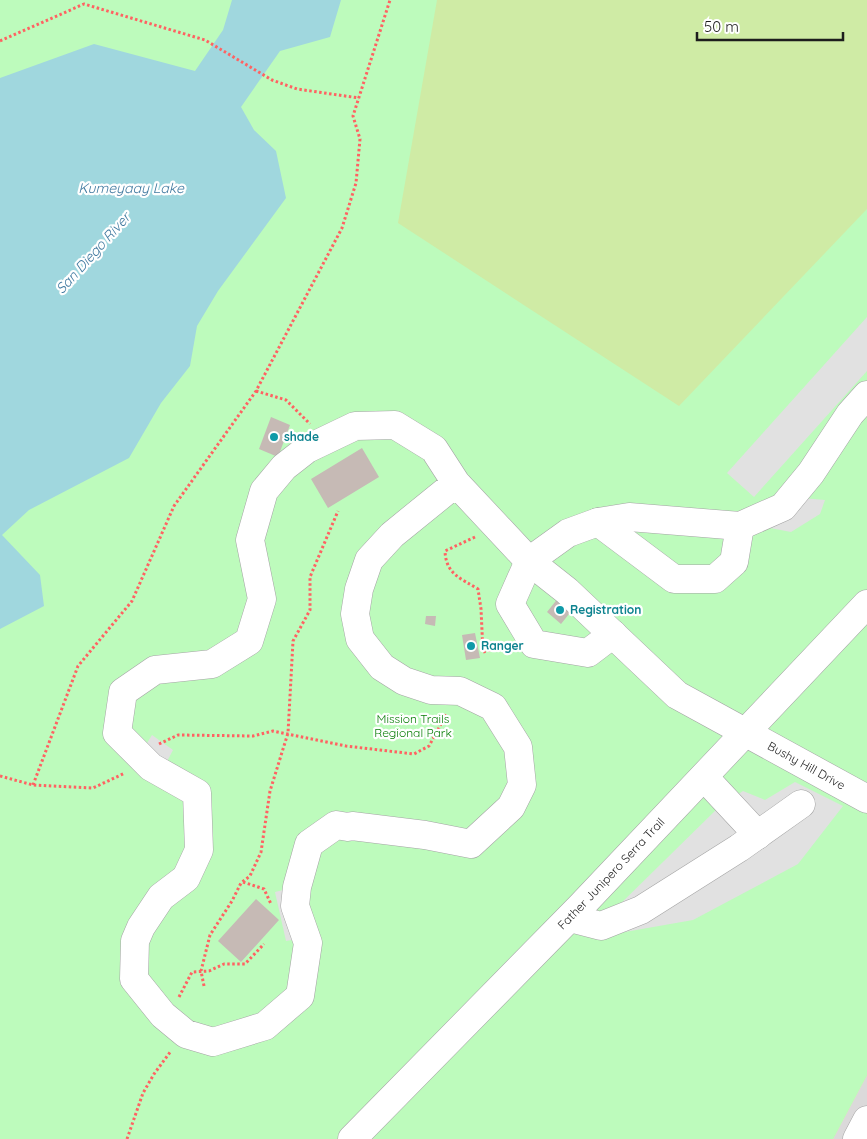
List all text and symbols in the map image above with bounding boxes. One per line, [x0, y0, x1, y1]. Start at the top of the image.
scale bar [697, 10, 843, 42]
text: 50 m [704, 17, 739, 36]
water label: Kumeyaay Lake [78, 179, 185, 197]
water label: San Diego River [52, 208, 135, 297]
place label: shade [284, 429, 319, 444]
marker: shade [268, 431, 280, 443]
place label: Registration [570, 602, 641, 617]
marker: Registration [554, 604, 566, 616]
place label: Ranger [481, 638, 524, 653]
marker: Ranger [465, 640, 477, 652]
park label: Mission Trails Regional Park [374, 711, 452, 740]
street label: Bushy Hill Drive [765, 738, 848, 793]
street label: Father Junipero Serra Trail [554, 814, 668, 932]

